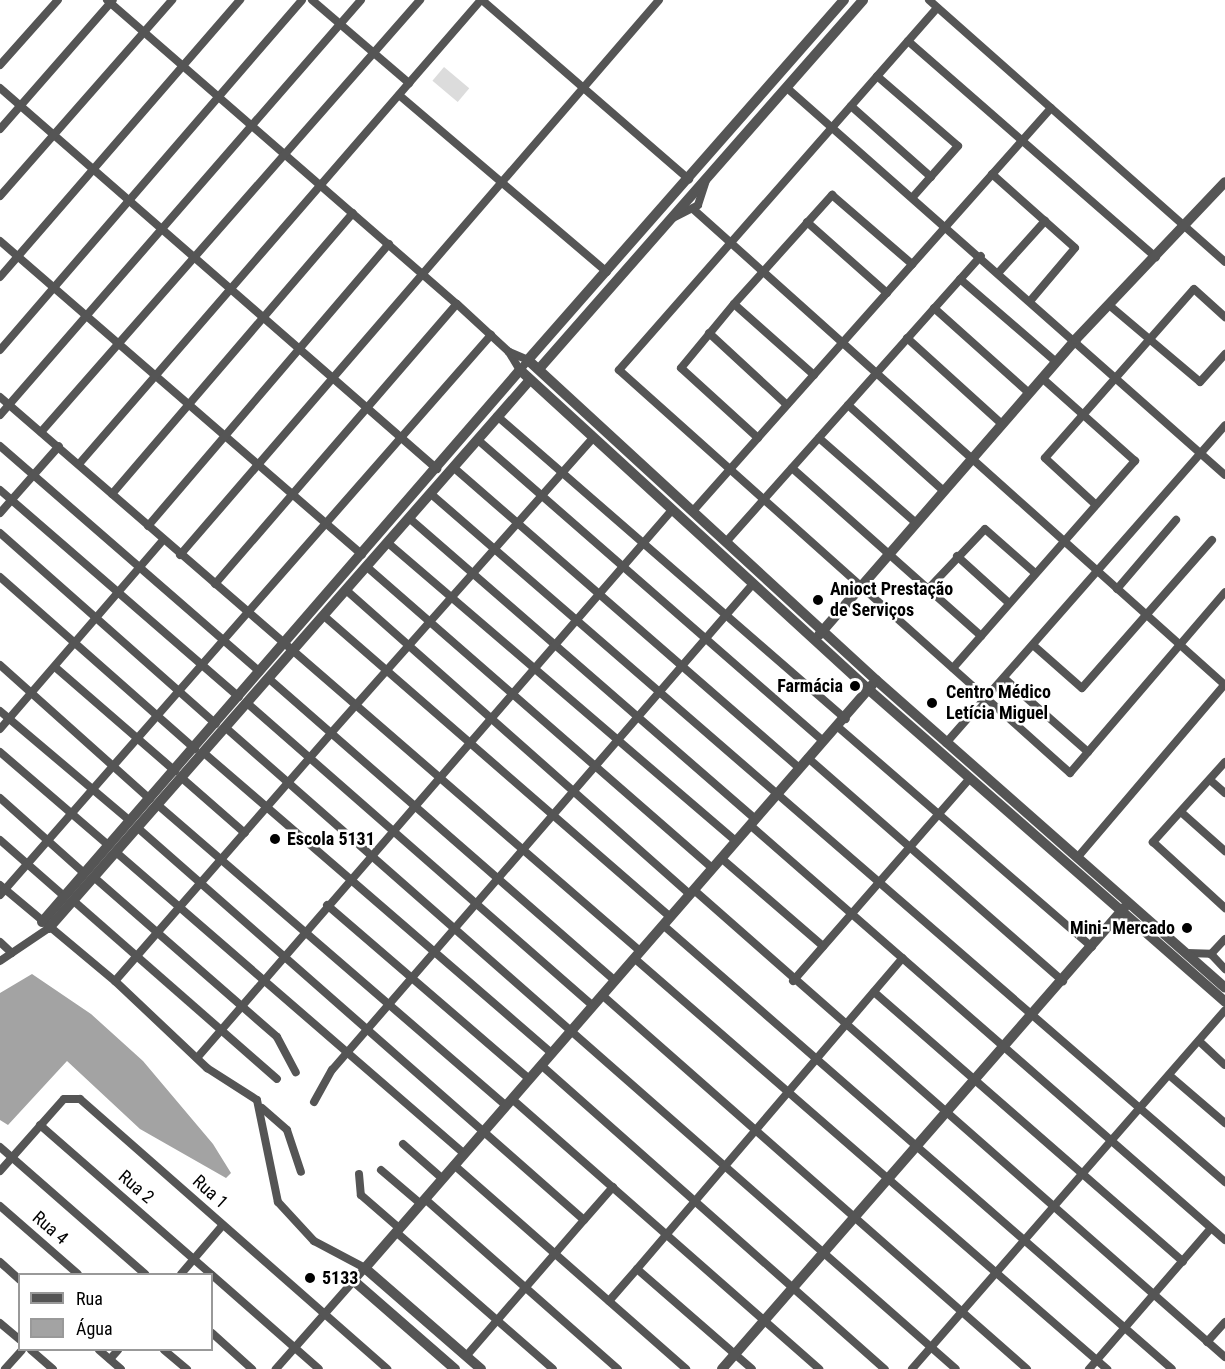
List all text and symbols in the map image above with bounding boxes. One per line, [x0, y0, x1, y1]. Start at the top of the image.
place label: Anioct Prestação de Serviços [830, 579, 953, 622]
marker: Anioct Prestação de Serviços [811, 593, 825, 607]
place label: Farmácia [777, 675, 843, 697]
marker: Farmácia [848, 679, 862, 693]
place label: Centro Médico Letícia Miguel [946, 682, 1051, 724]
marker: Centro Médico Letícia Miguel [923, 694, 941, 712]
place label: Escola 5131 [287, 828, 375, 850]
marker: Escola 5131 [268, 832, 282, 846]
place label: Mini- Mercado [1070, 917, 1175, 939]
marker: Mini- Mercado [1180, 921, 1194, 935]
street label: Rua 2 [114, 1166, 158, 1208]
street label: Rua 1 [188, 1171, 232, 1213]
street label: Rua 4 [28, 1207, 72, 1249]
place label: 5133 [322, 1267, 358, 1289]
marker: 5133 [303, 1271, 317, 1285]
legend [18, 1273, 213, 1351]
text: Rua [76, 1288, 103, 1309]
text: Água [76, 1318, 113, 1339]

